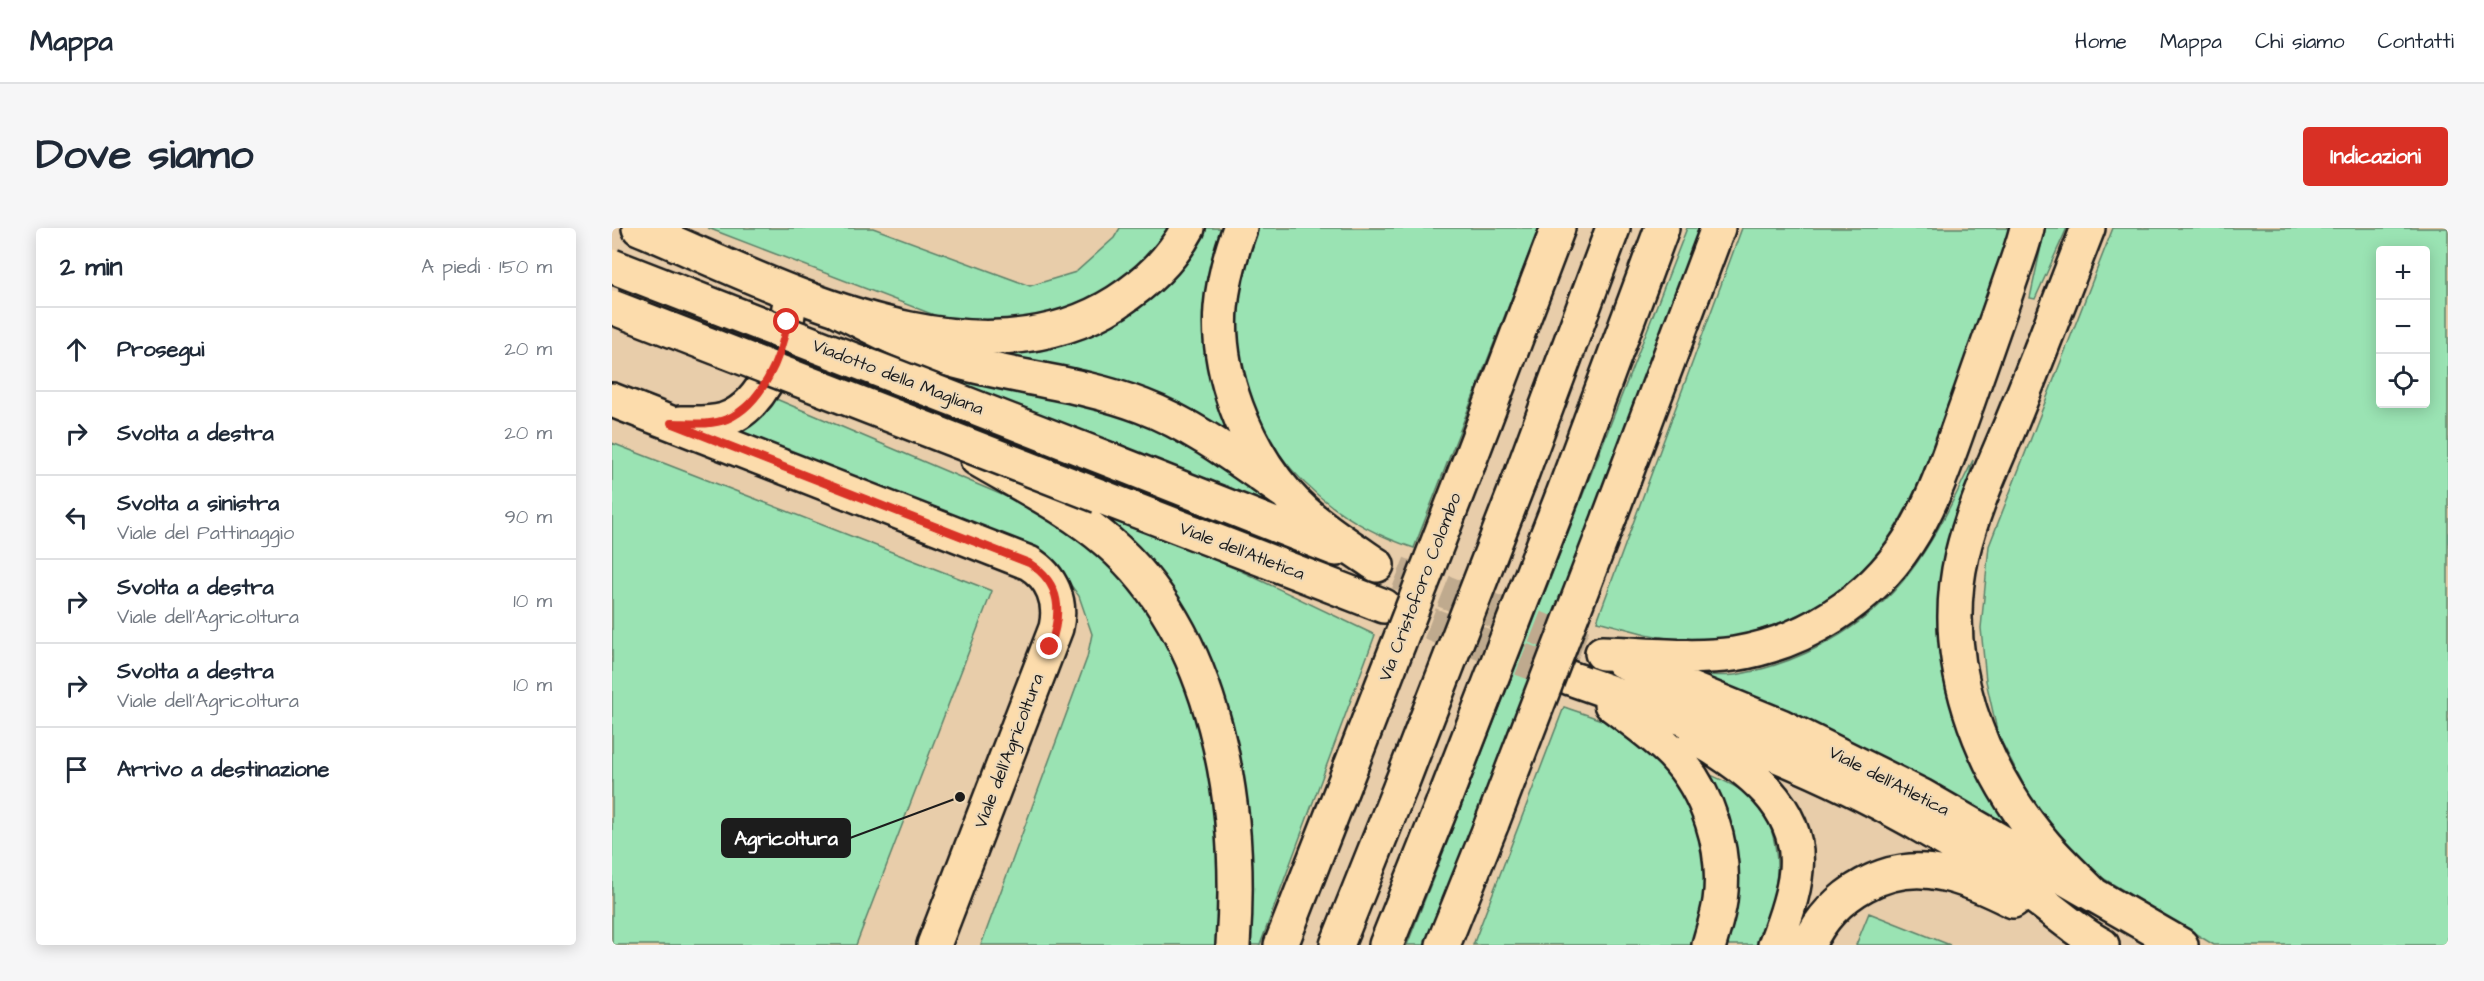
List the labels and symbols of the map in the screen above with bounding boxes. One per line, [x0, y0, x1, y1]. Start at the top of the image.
route start [773, 308, 799, 334]
street label: Viadotto della Magliana [808, 333, 987, 422]
street label: Via Cristoforo Colombo [1372, 489, 1468, 685]
street label: Viale dell'Atletica [1176, 516, 1308, 586]
route end [1036, 633, 1062, 659]
street label: Viale dell'Agricoltura [968, 670, 1051, 832]
street label: Viale dell'Atletica [1824, 740, 1954, 822]
callout: Agricoltura [722, 819, 850, 857]
text: Agricoltura [734, 825, 839, 854]

